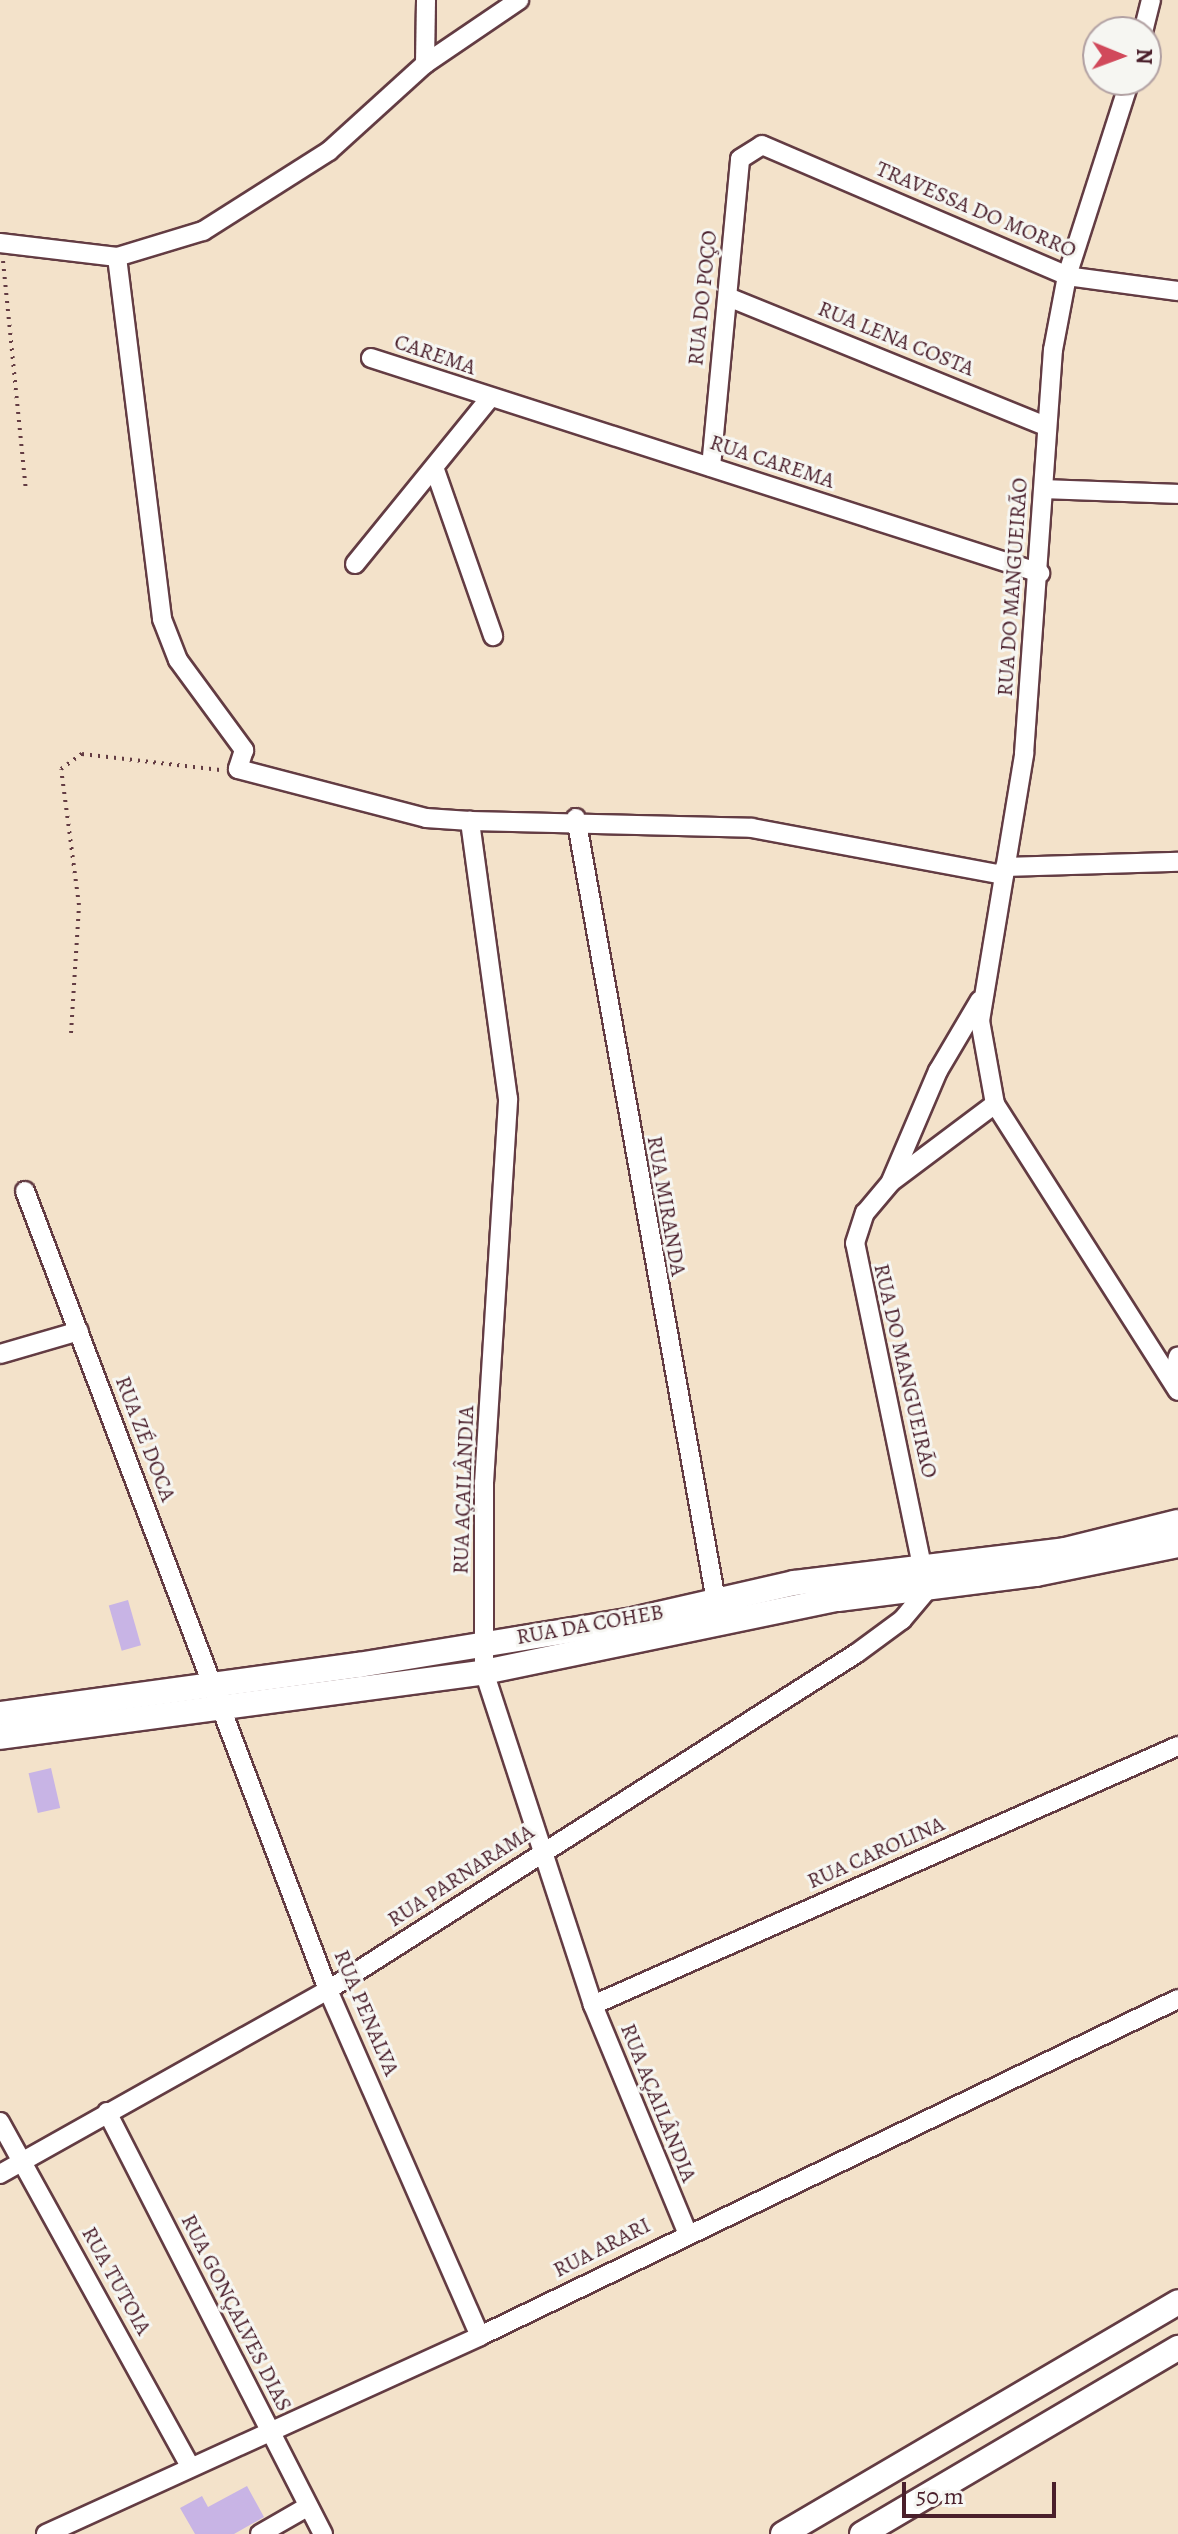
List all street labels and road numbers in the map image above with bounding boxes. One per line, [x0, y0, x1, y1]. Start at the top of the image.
street label: TRAVESSA DO MORRO [872, 156, 1080, 264]
street label: RUA DO POÇO [683, 229, 723, 367]
street label: RUA LENA COSTA [814, 296, 978, 382]
street label: CAREMA [391, 329, 479, 381]
street label: RUA CAREMA [706, 429, 838, 495]
street label: RUA DO MANGUEIRÃO [992, 477, 1034, 697]
street label: RUA MIRANDA [641, 1134, 691, 1278]
street label: RUA DO MANGUEIRÃO [867, 1261, 943, 1481]
street label: RUA ZÉ DOCA [109, 1373, 181, 1505]
street label: RUA AÇAILÂNDIA [448, 1405, 480, 1575]
street label: RUA DA COHEB [514, 1599, 666, 1651]
street label: RUA CAROLINA [803, 1811, 949, 1895]
street label: RUA PARNARAMA [383, 1819, 539, 1933]
street label: RUA PENALVA [328, 1946, 404, 2080]
street label: RUA AÇAILÂNDIA [614, 2020, 702, 2186]
street label: RUA GONÇALVES DIAS [175, 2210, 297, 2416]
street label: RUA ARARI [549, 2212, 655, 2284]
street label: RUA TUTOIA [75, 2222, 157, 2340]

